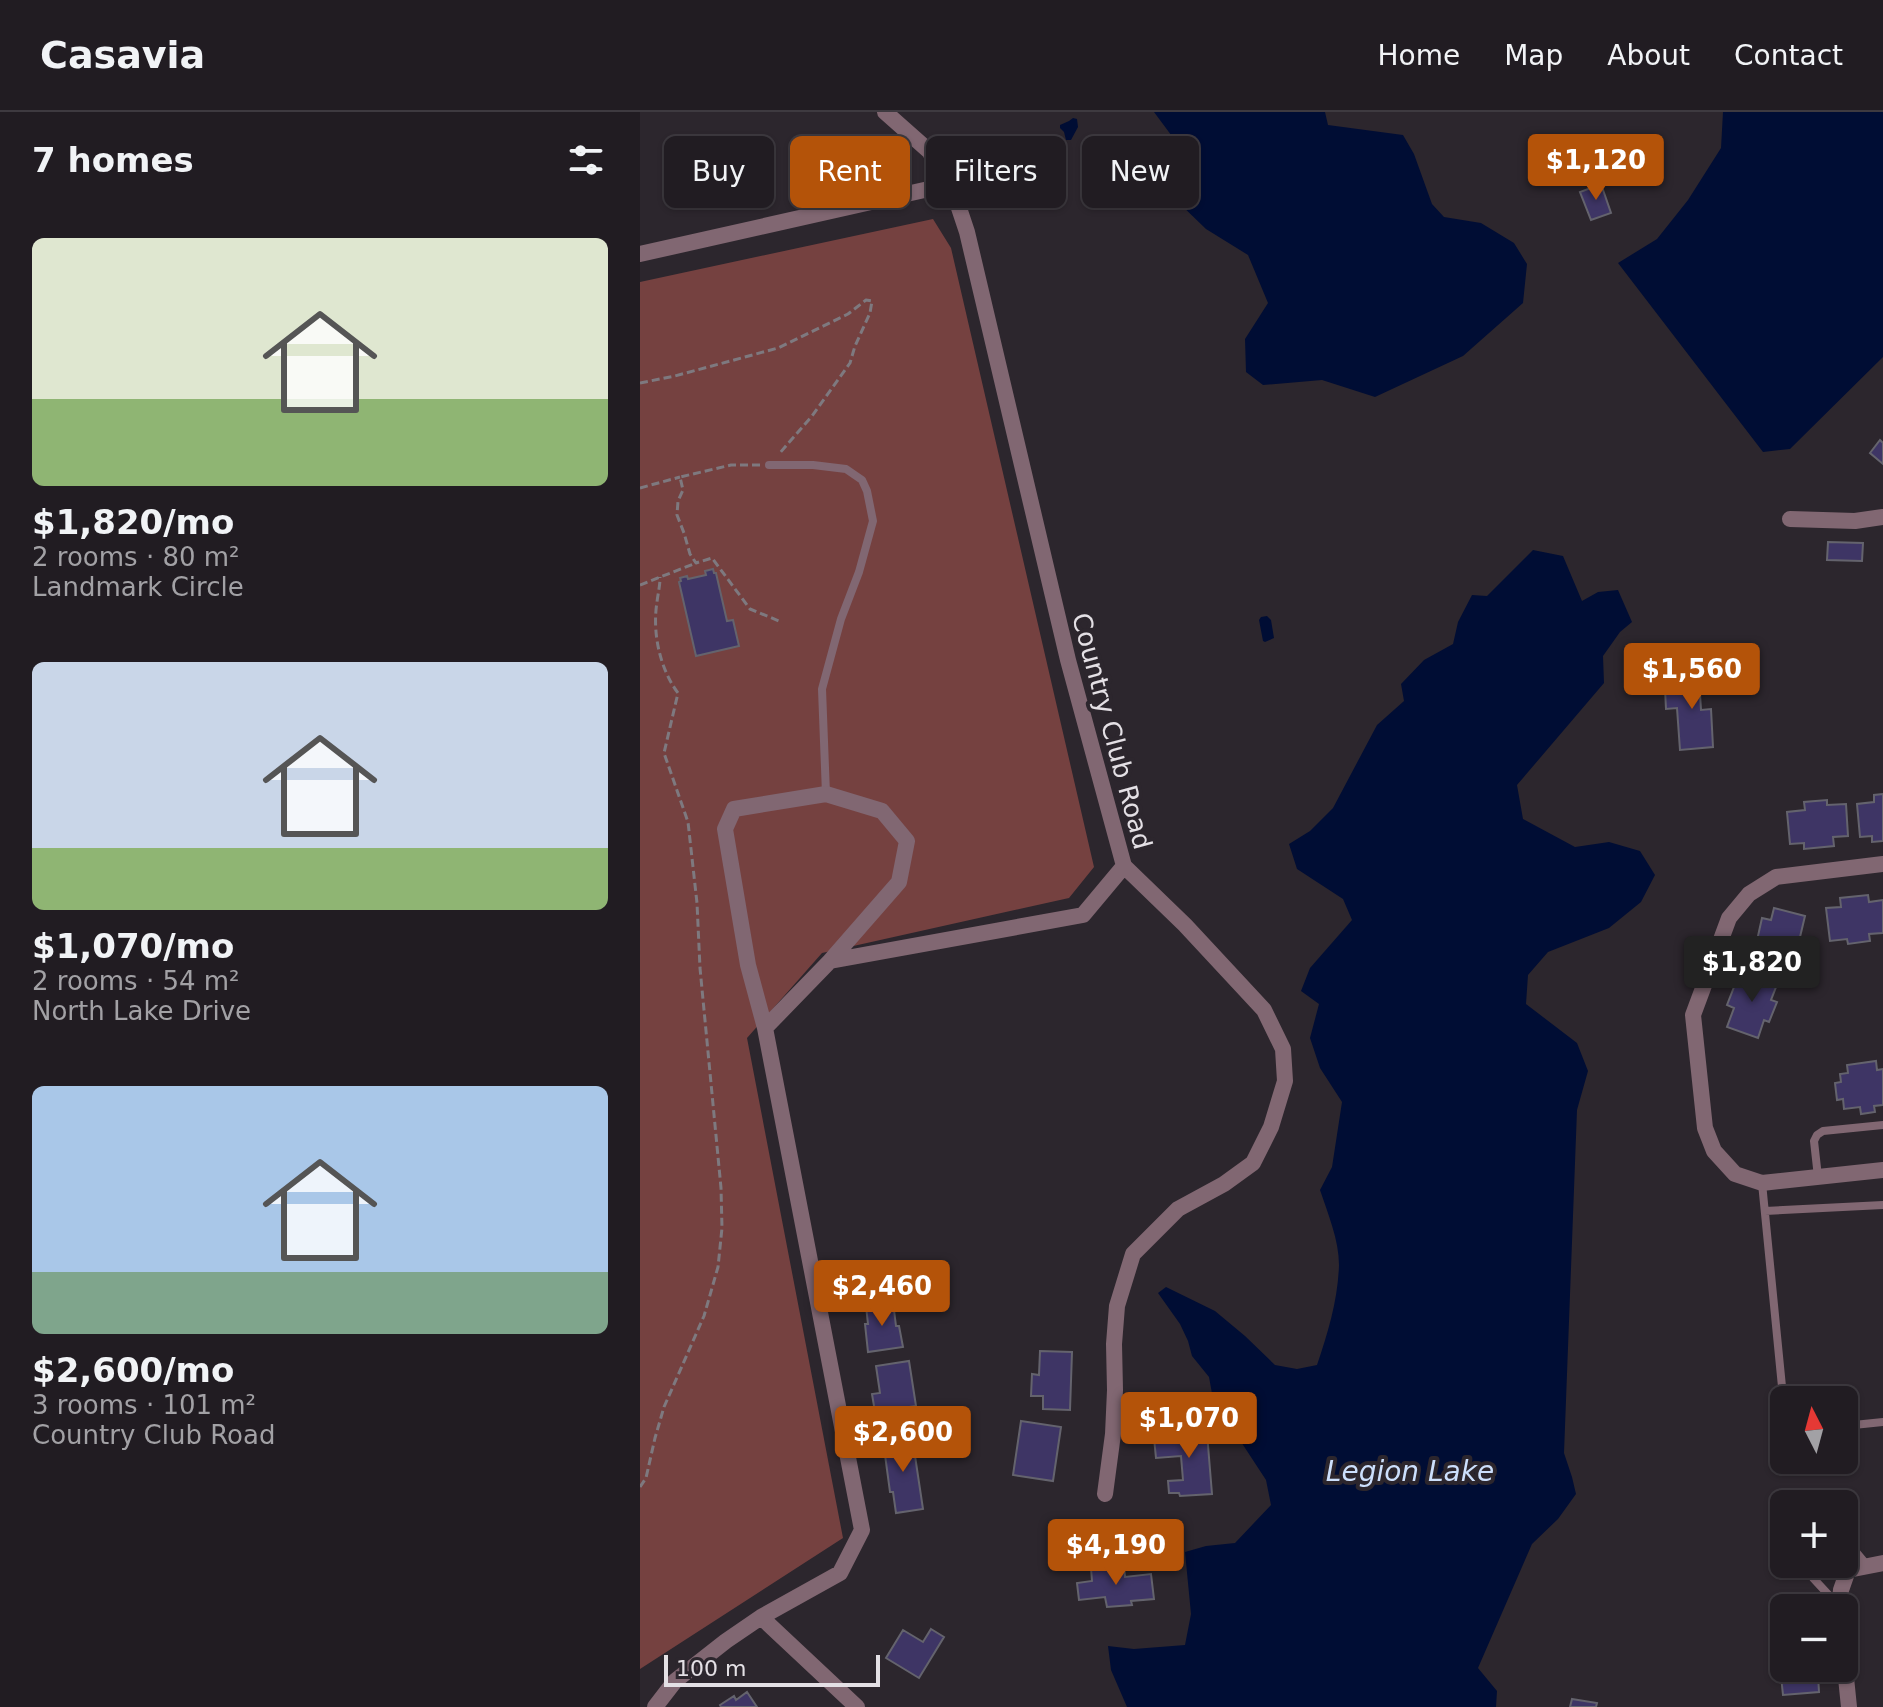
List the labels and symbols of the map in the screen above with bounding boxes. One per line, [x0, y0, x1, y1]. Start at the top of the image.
pin: $1,120 [1531, 134, 1661, 202]
street label: Country Club Road [1066, 610, 1158, 852]
pin: $1,560 [1627, 643, 1757, 711]
pin: $1,820 [1687, 936, 1817, 1004]
pin: $2,460 [817, 1260, 947, 1328]
north arrow [1770, 1386, 1858, 1474]
pin: $1,070 [1124, 1392, 1254, 1460]
pin: $2,600 [838, 1406, 968, 1474]
water label: Legion Lake [1326, 1455, 1494, 1488]
pin: $4,190 [1051, 1519, 1181, 1587]
scale bar [664, 1651, 880, 1687]

